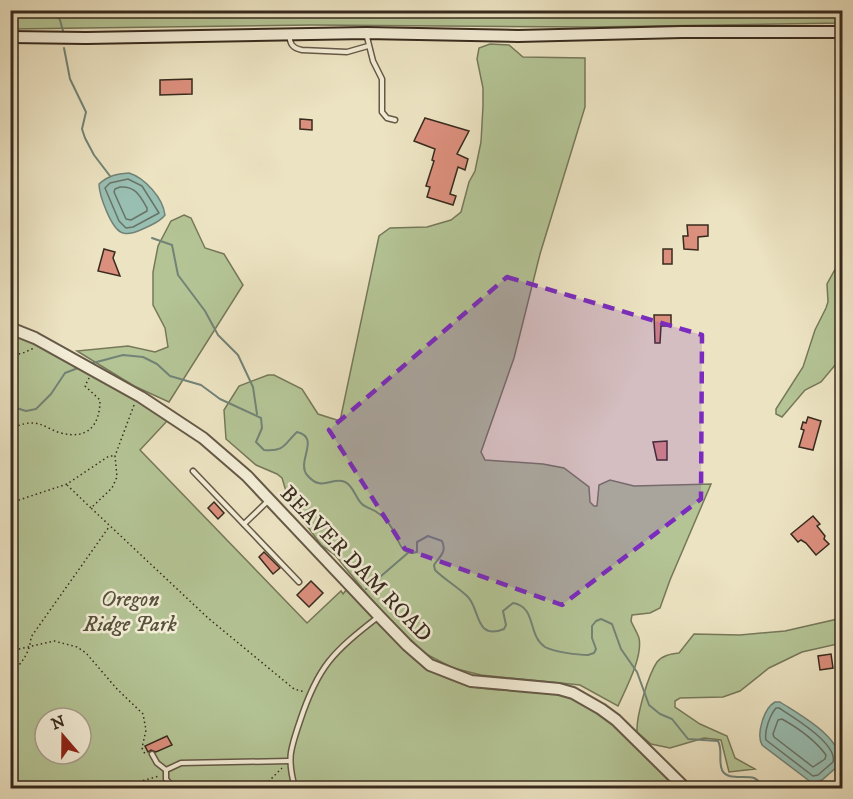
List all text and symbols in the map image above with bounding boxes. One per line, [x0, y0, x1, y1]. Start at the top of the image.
street label: BEAVER DAM ROAD [274, 480, 438, 648]
park label: Oregon Ridge Park [82, 586, 178, 638]
north arrow [33, 706, 93, 766]
text: N [49, 711, 68, 734]

